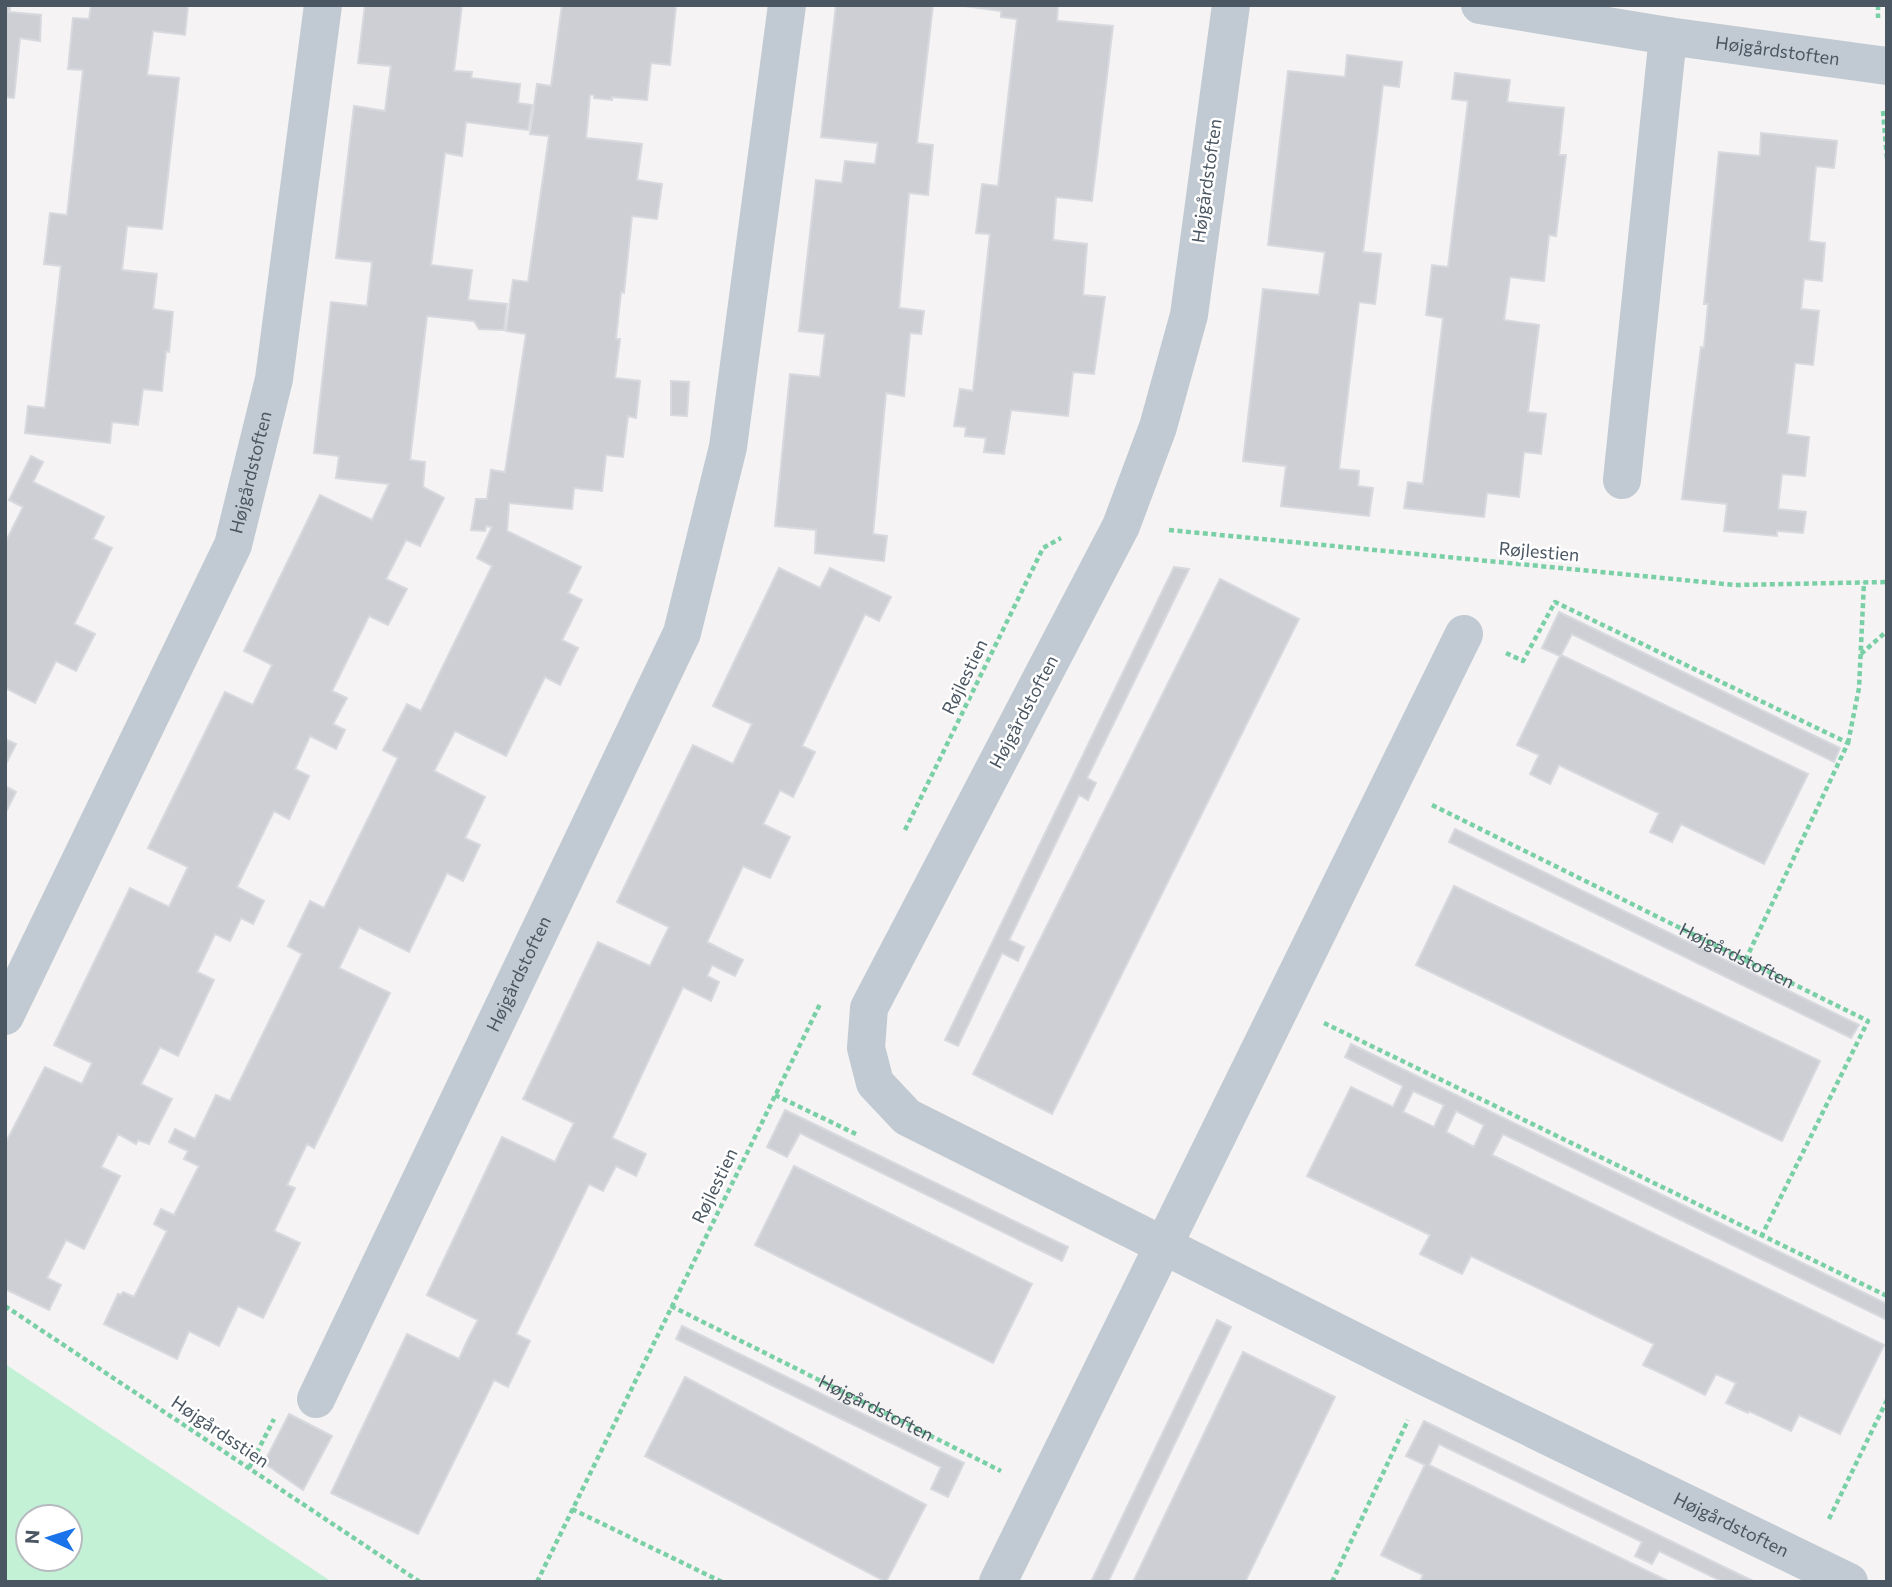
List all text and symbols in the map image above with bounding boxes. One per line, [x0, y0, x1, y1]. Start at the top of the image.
street label: Højgårdstoften [1714, 31, 1841, 69]
street label: Højgårdstoften [1186, 117, 1226, 244]
street label: Højgårdstoften [224, 409, 276, 536]
street label: Røjlestien [1498, 537, 1580, 565]
street label: Røjlestien [936, 635, 992, 718]
street label: Højgårdstoften [984, 651, 1062, 772]
street label: Højgårdstoften [481, 912, 555, 1035]
street label: Højgårdstoften [1676, 917, 1798, 993]
street label: Røjlestien [686, 1144, 742, 1227]
street label: Højgårdstoften [815, 1370, 937, 1445]
street label: Højgårdsstien [167, 1390, 274, 1472]
street label: Højgårdstoften [1670, 1487, 1793, 1561]
north arrow [14, 1503, 84, 1573]
text: N [20, 1529, 44, 1545]

